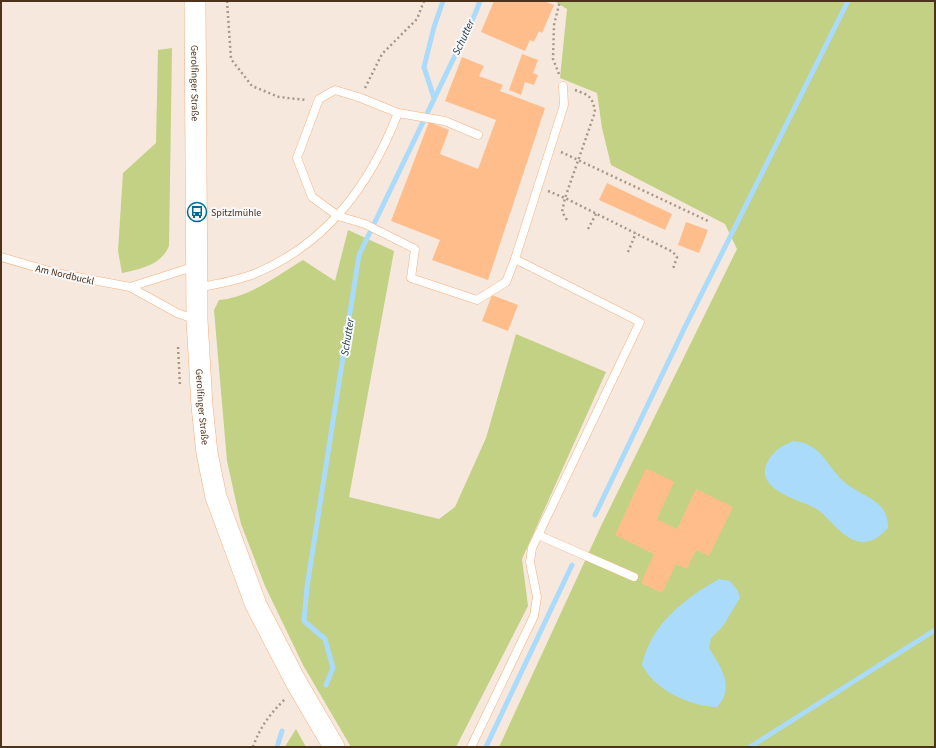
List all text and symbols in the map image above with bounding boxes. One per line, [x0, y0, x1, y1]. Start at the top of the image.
water label: Schutter [449, 16, 479, 58]
street label: Gerolfinger Straße [187, 45, 202, 121]
bus stop icon: Spitzlmühle [186, 201, 208, 223]
place label: Spitzlmühle [211, 206, 261, 220]
street label: Am Nordbuckl [34, 261, 96, 289]
water label: Schutter [337, 316, 358, 357]
street label: Gerolfinger Straße [192, 368, 212, 446]

